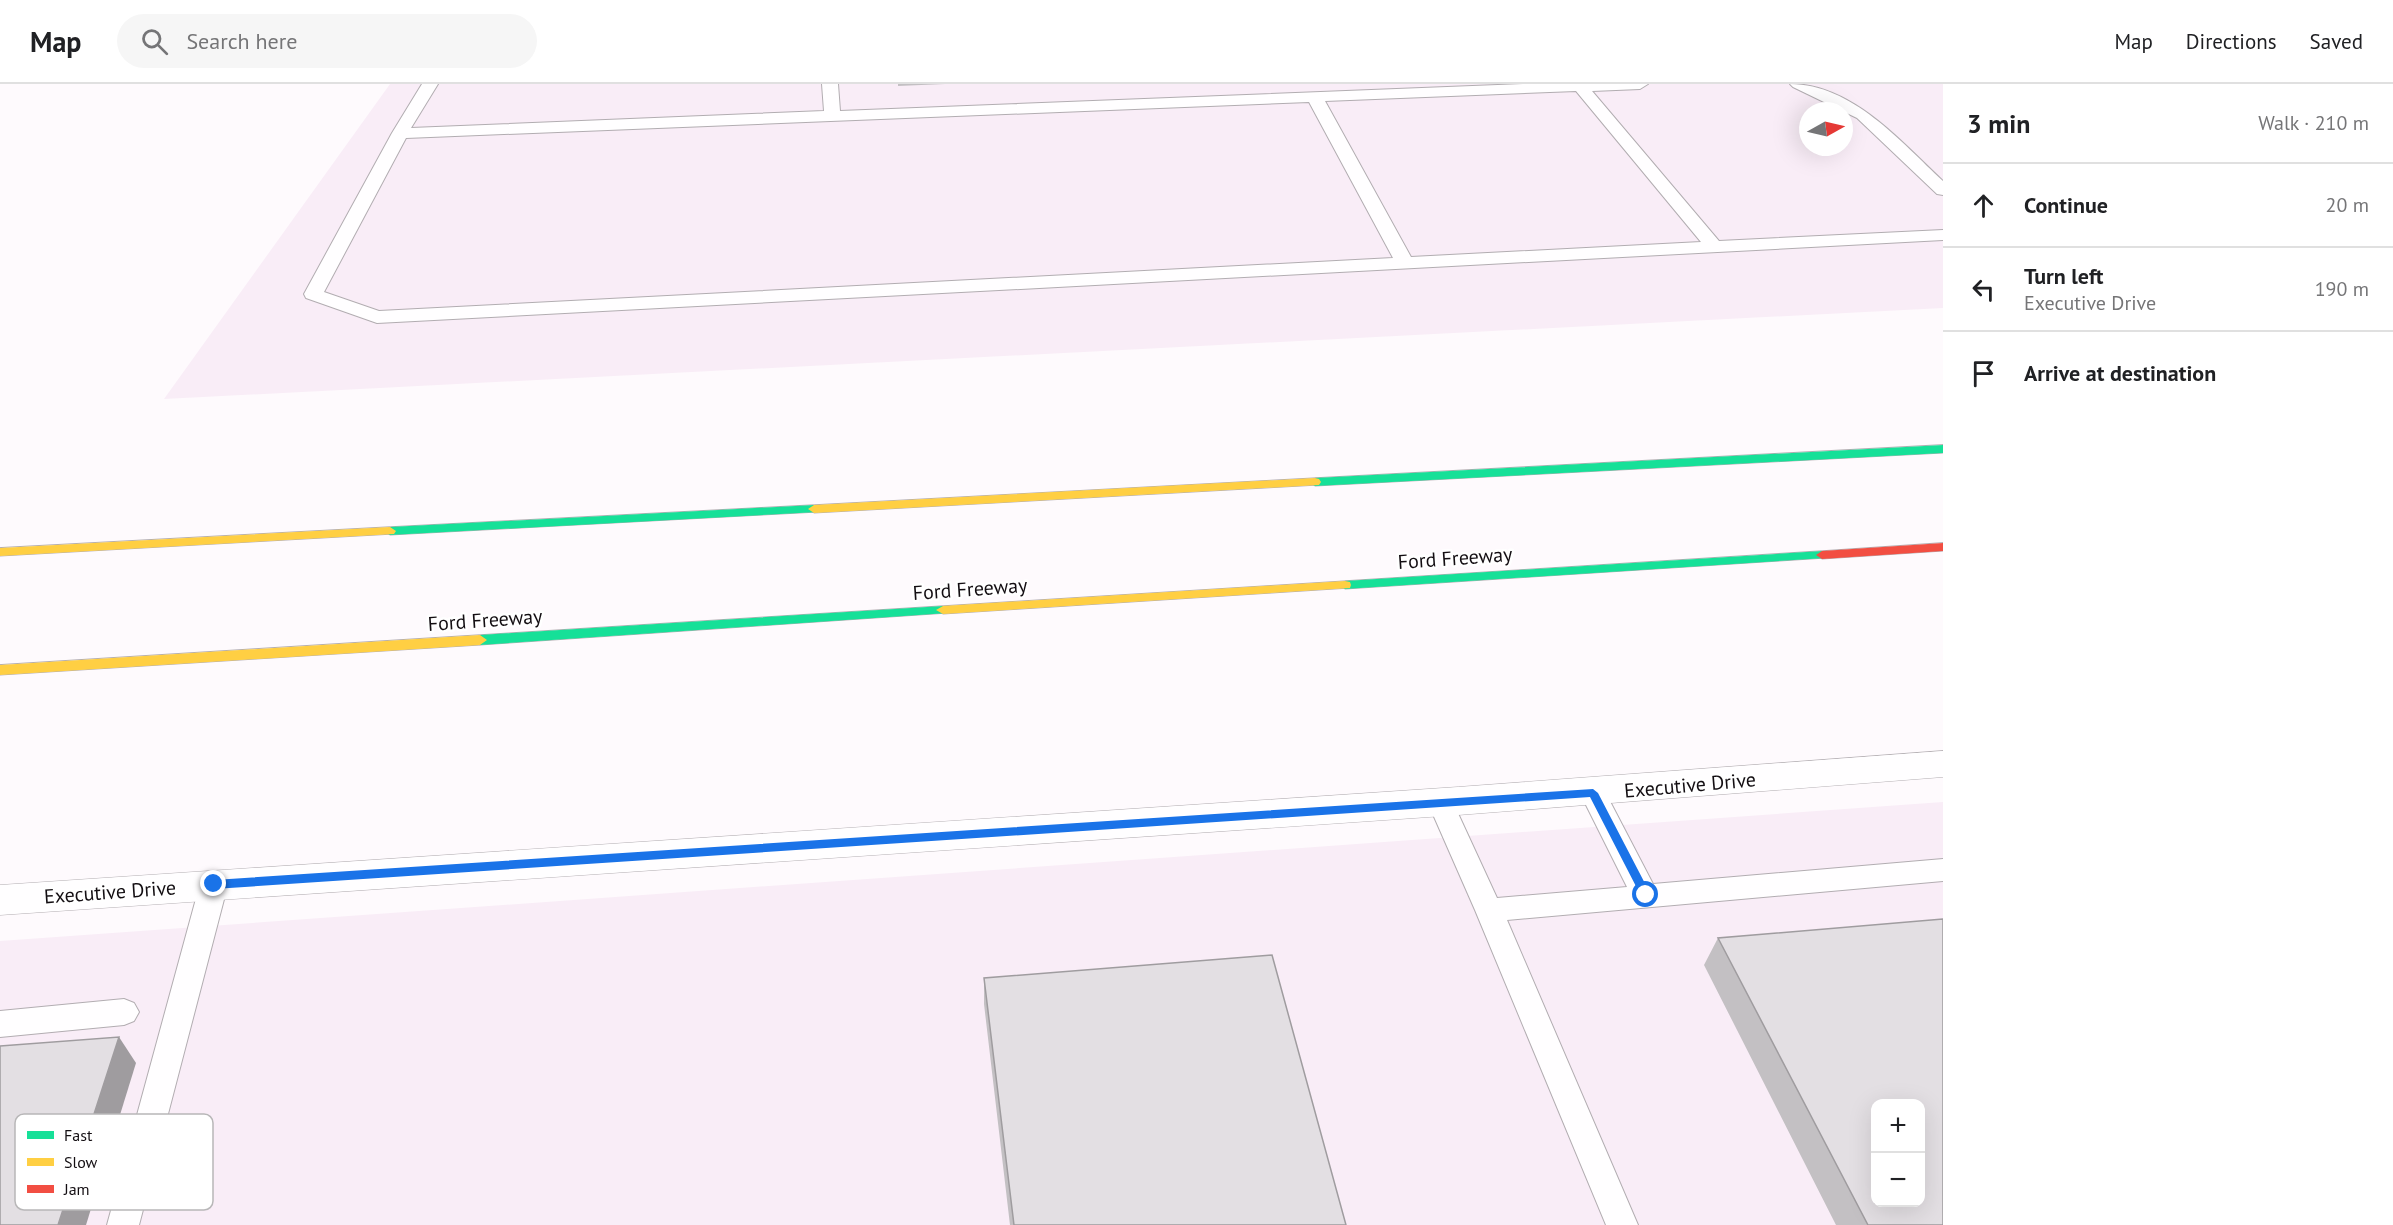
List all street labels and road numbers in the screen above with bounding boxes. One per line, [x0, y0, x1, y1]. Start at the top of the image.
street label: Ford Freeway [1397, 541, 1514, 575]
street label: Ford Freeway [912, 572, 1029, 606]
street label: Ford Freeway [427, 603, 544, 637]
street label: Executive Drive [1623, 766, 1757, 804]
street label: Executive Drive [43, 874, 177, 910]

